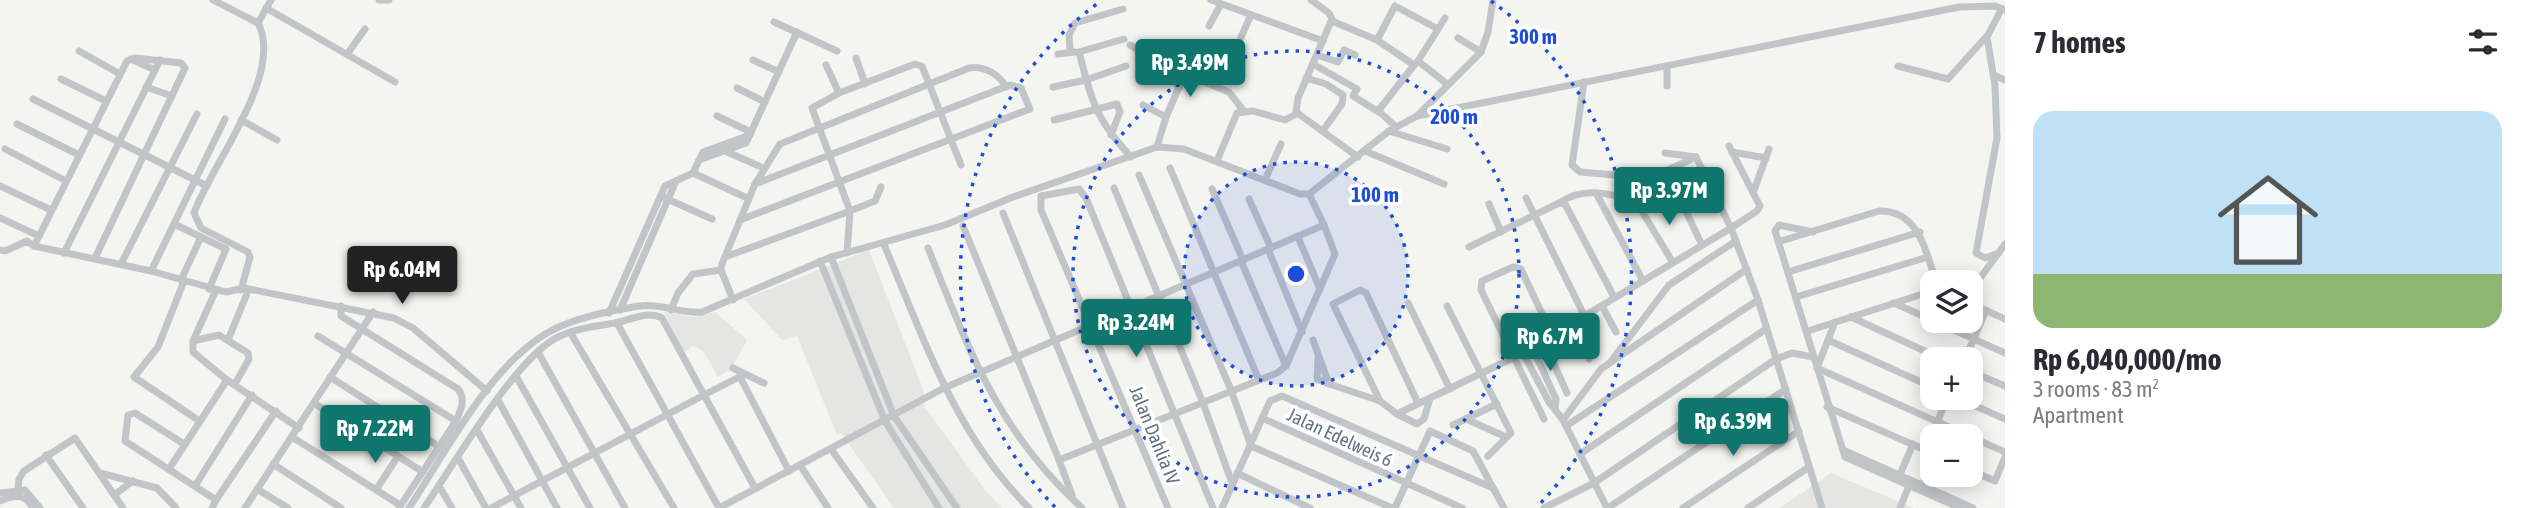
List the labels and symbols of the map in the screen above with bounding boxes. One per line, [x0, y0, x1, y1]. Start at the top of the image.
text: 300 m [1509, 24, 1557, 48]
pin: Rp 3.49M [1118, 40, 1262, 99]
text: 200 m [1430, 104, 1478, 128]
pin: Rp 3.97M [1597, 168, 1741, 227]
text: 100 m [1351, 182, 1399, 206]
pin: Rp 6.04M [330, 246, 474, 306]
centre of rings [1284, 262, 1308, 286]
pin: Rp 3.24M [1064, 300, 1208, 359]
pin: Rp 6.7M [1485, 314, 1615, 373]
street label: Jalan Dahlia IV [1125, 383, 1185, 488]
pin: Rp 6.39M [1661, 398, 1805, 458]
street label: Jalan Edelweis 6 [1284, 403, 1396, 471]
pin: Rp 7.22M [303, 406, 447, 465]

